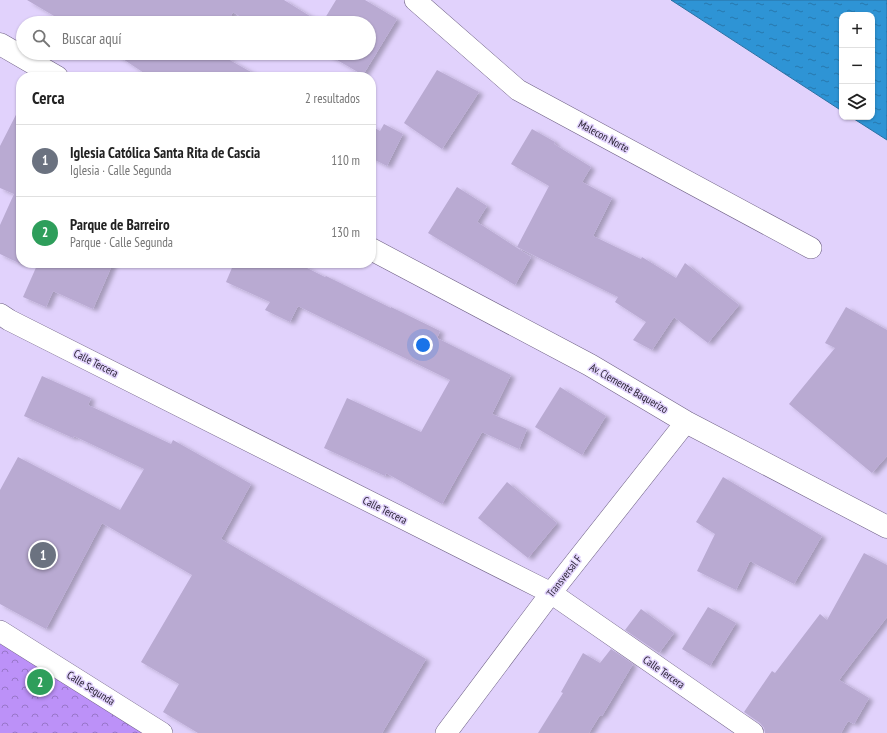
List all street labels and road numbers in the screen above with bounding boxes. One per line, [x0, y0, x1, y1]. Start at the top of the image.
street label: Malecon Norte [576, 117, 632, 155]
street label: Calle Tercera [71, 346, 121, 380]
street label: Av. Clemente Baquerizo [587, 360, 671, 416]
street label: Calle Tercera [360, 493, 410, 527]
street label: Transversal F [543, 552, 585, 600]
street label: Calle Tercera [640, 652, 688, 692]
street label: Calle Segunda [64, 668, 118, 708]

